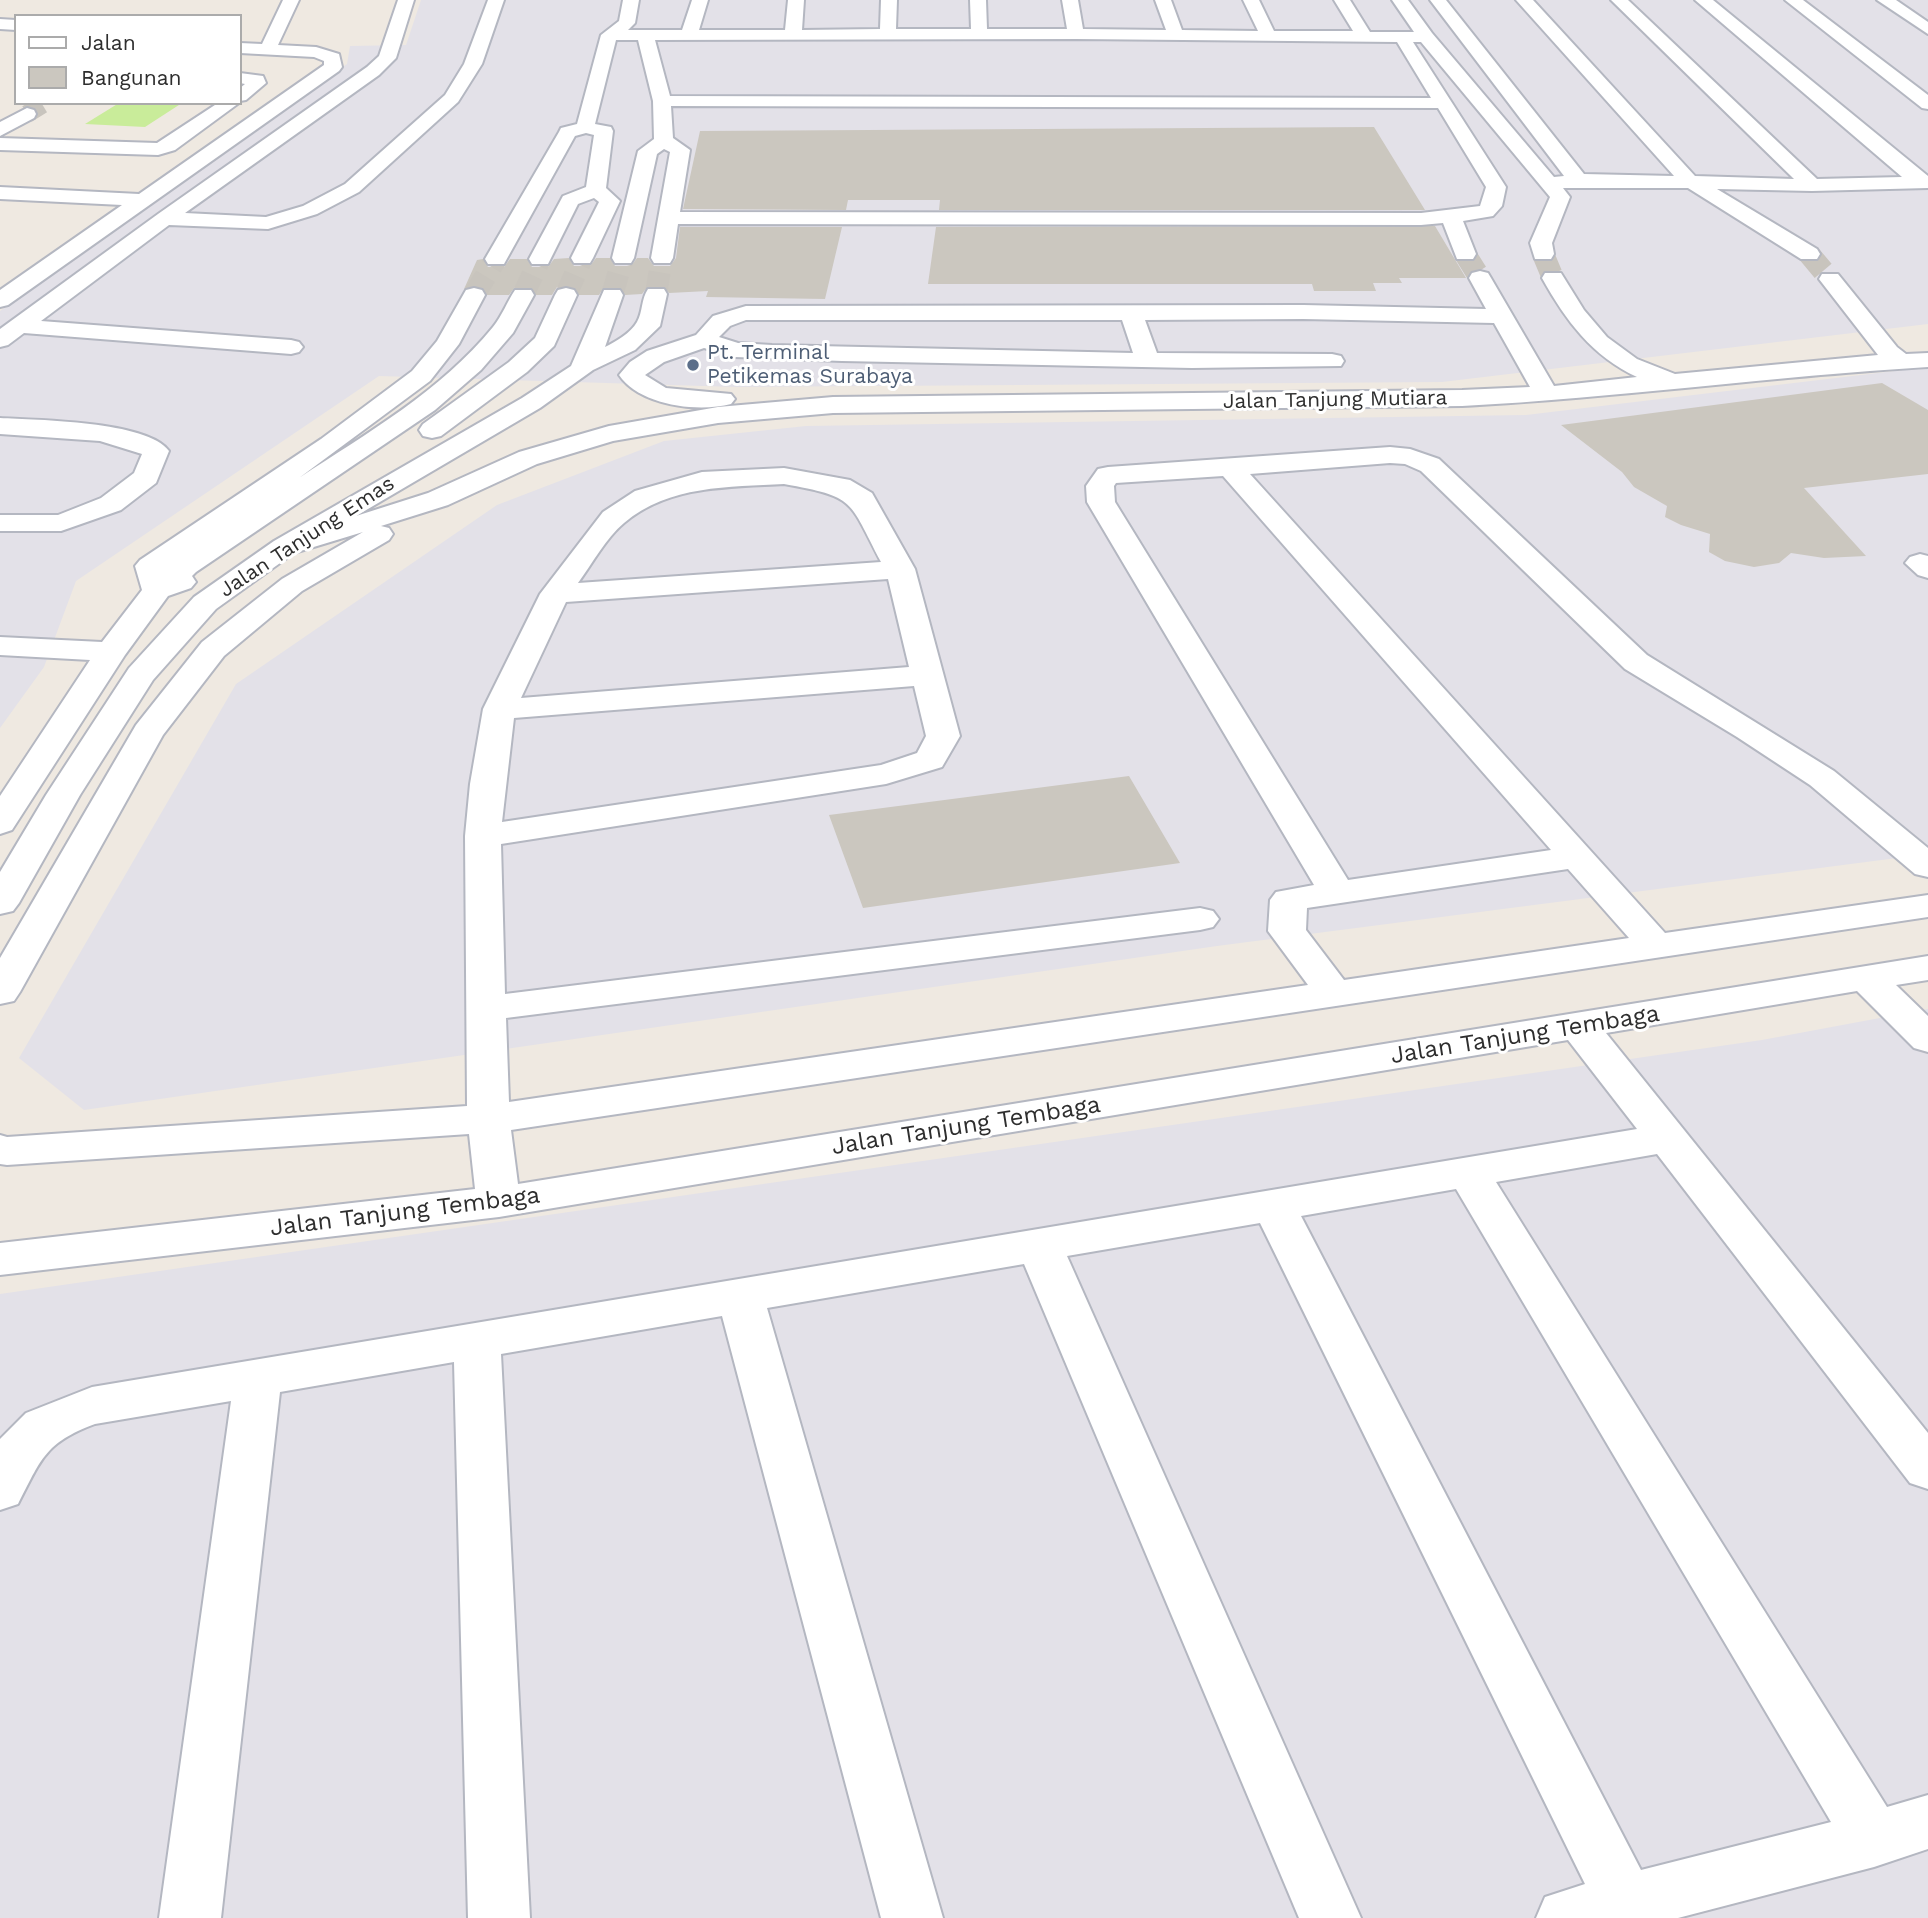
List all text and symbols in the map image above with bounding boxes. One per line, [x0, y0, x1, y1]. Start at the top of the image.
legend [14, 14, 242, 105]
text: Jalan [81, 30, 136, 55]
text: Bangunan [81, 65, 182, 90]
place label: Pt. Terminal Petikemas Surabaya [707, 340, 913, 390]
marker: Pt. Terminal Petikemas Surabaya [685, 357, 701, 373]
street label: Jalan Tanjung Mutiara [1223, 385, 1447, 415]
street label: Jalan Tanjung Emas [215, 471, 399, 603]
street label: Jalan Tanjung Tembaga [1389, 1000, 1661, 1070]
street label: Jalan Tanjung Tembaga [830, 1091, 1102, 1161]
street label: Jalan Tanjung Tembaga [268, 1181, 542, 1243]

